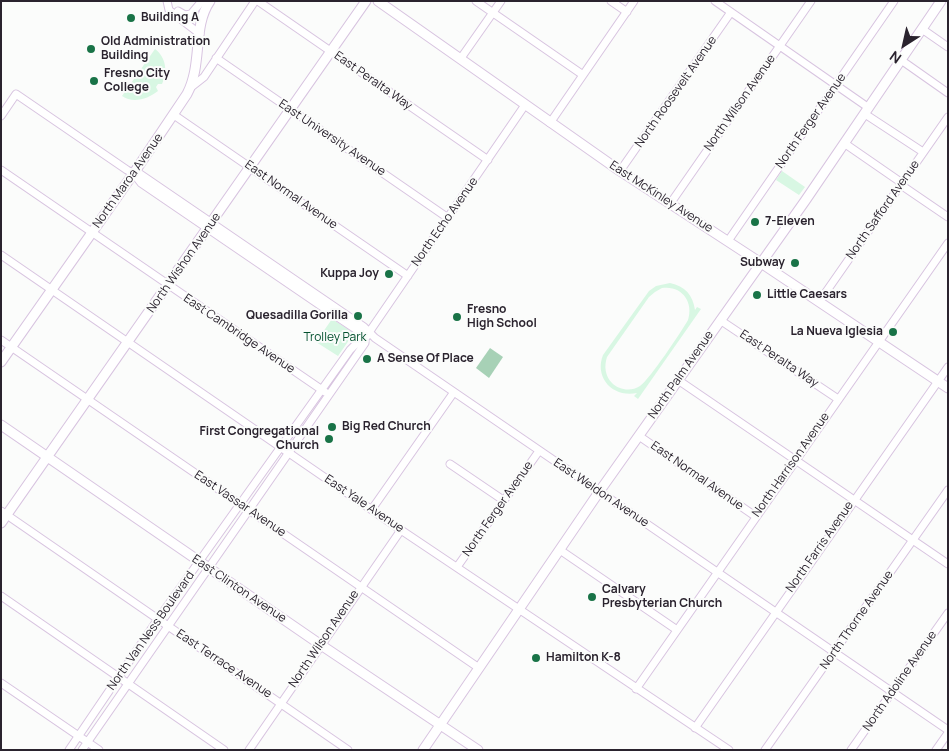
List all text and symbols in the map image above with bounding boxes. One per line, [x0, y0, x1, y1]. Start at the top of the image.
place label: Building A [141, 11, 199, 25]
marker: Building A [125, 12, 137, 24]
north arrow [879, 20, 929, 70]
street label: North Roosevelt Avenue [632, 34, 720, 150]
place label: Old Administration Building [101, 35, 210, 63]
marker: Old Administration Building [85, 43, 97, 55]
text: N [886, 47, 905, 68]
street label: East Peralta Way [331, 49, 415, 113]
street label: North Wilson Avenue [701, 52, 779, 154]
place label: Fresno City College [104, 67, 170, 95]
street label: North Ferger Avenue [773, 71, 849, 171]
marker: Fresno City College [88, 75, 100, 87]
street label: East University Avenue [276, 97, 388, 179]
street label: North Maroa Avenue [90, 131, 166, 231]
street label: East Normal Avenue [242, 158, 340, 232]
street label: East McKinley Avenue [607, 158, 715, 236]
street label: North Safford Avenue [843, 158, 923, 262]
street label: North Echo Avenue [409, 175, 481, 269]
street label: North Wishon Avenue [144, 210, 224, 316]
place label: 7-Eleven [765, 215, 815, 229]
marker: 7-Eleven [749, 216, 761, 228]
place label: Subway [740, 256, 785, 270]
marker: Subway [789, 257, 801, 269]
place label: Kuppa Joy [320, 267, 379, 281]
marker: Kuppa Joy [383, 268, 395, 280]
place label: Little Caesars [767, 288, 847, 302]
marker: Little Caesars [751, 289, 763, 301]
street label: East Cambridge Avenue [181, 291, 297, 377]
place label: Fresno High School [467, 303, 537, 331]
place label: Quesadilla Gorilla [246, 309, 348, 323]
marker: Quesadilla Gorilla [352, 310, 364, 322]
marker: Fresno High School [451, 311, 463, 323]
place label: La Nueva Iglesia [790, 325, 883, 339]
marker: La Nueva Iglesia [887, 326, 899, 338]
street label: East Peralta Way [737, 327, 821, 391]
street label: North Palm Avenue [645, 328, 717, 422]
park label: Trolley Park [303, 331, 367, 345]
place label: A Sense Of Place [377, 352, 474, 366]
marker: A Sense Of Place [361, 353, 373, 365]
street label: North Harrison Avenue [749, 410, 833, 520]
place label: Big Red Church [342, 420, 431, 434]
marker: Big Red Church [326, 421, 338, 433]
place label: First Congregational Church [200, 425, 319, 453]
marker: First Congregational Church [323, 433, 335, 445]
street label: East Normal Avenue [648, 439, 746, 513]
street label: East Weldon Avenue [550, 456, 652, 530]
street label: North Ferger Avenue [460, 459, 536, 559]
street label: East Vassar Avenue [191, 468, 289, 540]
street label: East Yale Avenue [322, 472, 406, 536]
street label: North Farris Avenue [783, 499, 857, 595]
street label: East Clinton Avenue [189, 552, 289, 626]
street label: North Thorne Avenue [817, 568, 897, 672]
street label: North Van Ness Boulevard [104, 569, 198, 693]
place label: Calvary Presbyterian Church [602, 583, 722, 611]
street label: North Wilson Avenue [286, 587, 362, 691]
marker: Calvary Presbyterian Church [586, 591, 598, 603]
street label: East Terrace Avenue [173, 627, 275, 701]
street label: North Adoline Avenue [860, 628, 940, 734]
place label: Hamilton K-8 [546, 651, 621, 665]
marker: Hamilton K-8 [530, 652, 542, 664]

